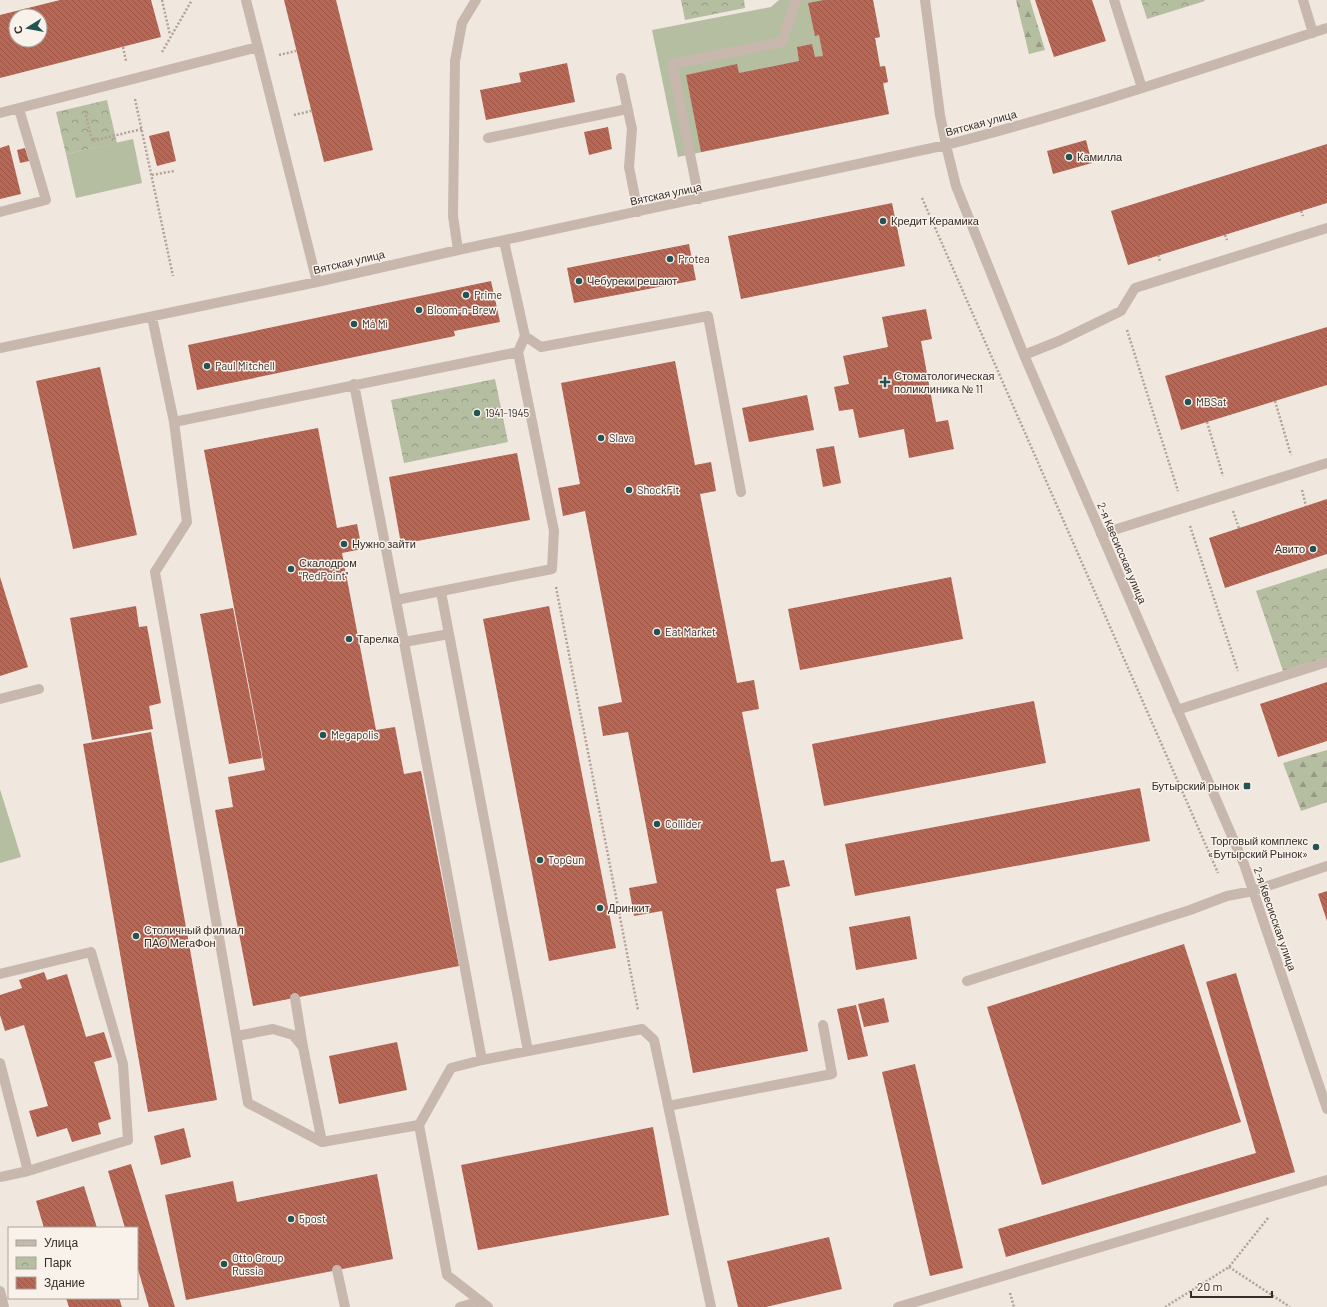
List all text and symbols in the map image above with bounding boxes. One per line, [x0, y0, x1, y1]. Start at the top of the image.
north arrow [8, 8, 48, 48]
text: С [11, 25, 25, 35]
street label: Вятская улица [944, 107, 1019, 138]
place label: Камилла [1077, 150, 1123, 163]
marker: Камилла [1064, 152, 1074, 162]
street label: Вятская улица [629, 179, 704, 207]
place label: Кредит Керамика [891, 214, 980, 227]
marker: Кредит Керамика [878, 216, 888, 226]
street label: Вятская улица [312, 247, 387, 276]
place label: Protea [678, 252, 710, 265]
marker: Protea [665, 254, 675, 264]
place label: Чебуреки решают [587, 274, 677, 287]
marker: Чебуреки решают [574, 276, 584, 286]
place label: Prime [474, 288, 502, 301]
marker: Prime [461, 290, 471, 300]
place label: Bloom-n-Brew [427, 303, 497, 316]
marker: Bloom-n-Brew [414, 305, 424, 315]
place label: Má Mì [362, 317, 388, 330]
marker: Má Mì [349, 319, 359, 329]
place label: Paul Mitchell [215, 359, 275, 372]
marker: Paul Mitchell [202, 361, 212, 371]
place label: Стоматологическая поликлиника № 11 [894, 369, 995, 395]
marker: Стоматологическая поликлиника № 11 [879, 376, 891, 388]
place label: MBSat [1196, 395, 1227, 408]
marker: MBSat [1183, 397, 1193, 407]
place label: 1941-1945 [485, 406, 529, 419]
marker: 1941-1945 [472, 408, 482, 418]
place label: Slava [609, 431, 634, 444]
marker: Slava [596, 433, 606, 443]
place label: ShockFit [637, 483, 680, 496]
marker: ShockFit [624, 485, 634, 495]
street label: 2-я Квесисская улица [1095, 500, 1150, 606]
place label: Нужно зайти [352, 537, 416, 550]
marker: Нужно зайти [339, 539, 349, 549]
place label: Авито [1275, 542, 1305, 555]
marker: Авито [1308, 544, 1318, 554]
place label: Скалодром "RedPoint" [299, 556, 357, 582]
marker: Скалодром "RedPoint" [286, 564, 296, 574]
place label: Eat Market [665, 625, 716, 638]
marker: Eat Market [652, 627, 662, 637]
place label: Тарелка [357, 632, 400, 645]
marker: Тарелка [344, 634, 354, 644]
place label: Megapolis [331, 728, 379, 741]
marker: Megapolis [318, 730, 328, 740]
place label: Бутырский рынок [1152, 779, 1239, 792]
marker: Бутырский рынок [1242, 781, 1252, 791]
place label: Collider [665, 817, 701, 830]
marker: Collider [652, 819, 662, 829]
place label: Торговый комплекс «Бутырский Рынок» [1208, 834, 1308, 860]
marker: Торговый комплекс «Бутырский Рынок» [1311, 842, 1321, 852]
place label: TopGun [548, 853, 584, 866]
marker: TopGun [535, 855, 545, 865]
street label: 2-я Квесисская улица [1252, 865, 1300, 973]
place label: Дринкит [608, 901, 650, 914]
marker: Дринкит [595, 903, 605, 913]
place label: Столичный филиал ПАО МегаФон [144, 923, 244, 949]
marker: Столичный филиал ПАО МегаФон [131, 931, 141, 941]
place label: 5post [299, 1212, 326, 1225]
marker: 5post [286, 1214, 296, 1224]
legend [8, 1227, 138, 1299]
text: Улица [44, 1235, 78, 1250]
place label: Otto Group Russia [232, 1251, 284, 1277]
text: Парк [44, 1255, 72, 1270]
marker: Otto Group Russia [219, 1259, 229, 1269]
scale bar [1191, 1273, 1272, 1299]
text: Здание [44, 1275, 85, 1290]
text: 20 m [1197, 1279, 1223, 1293]

